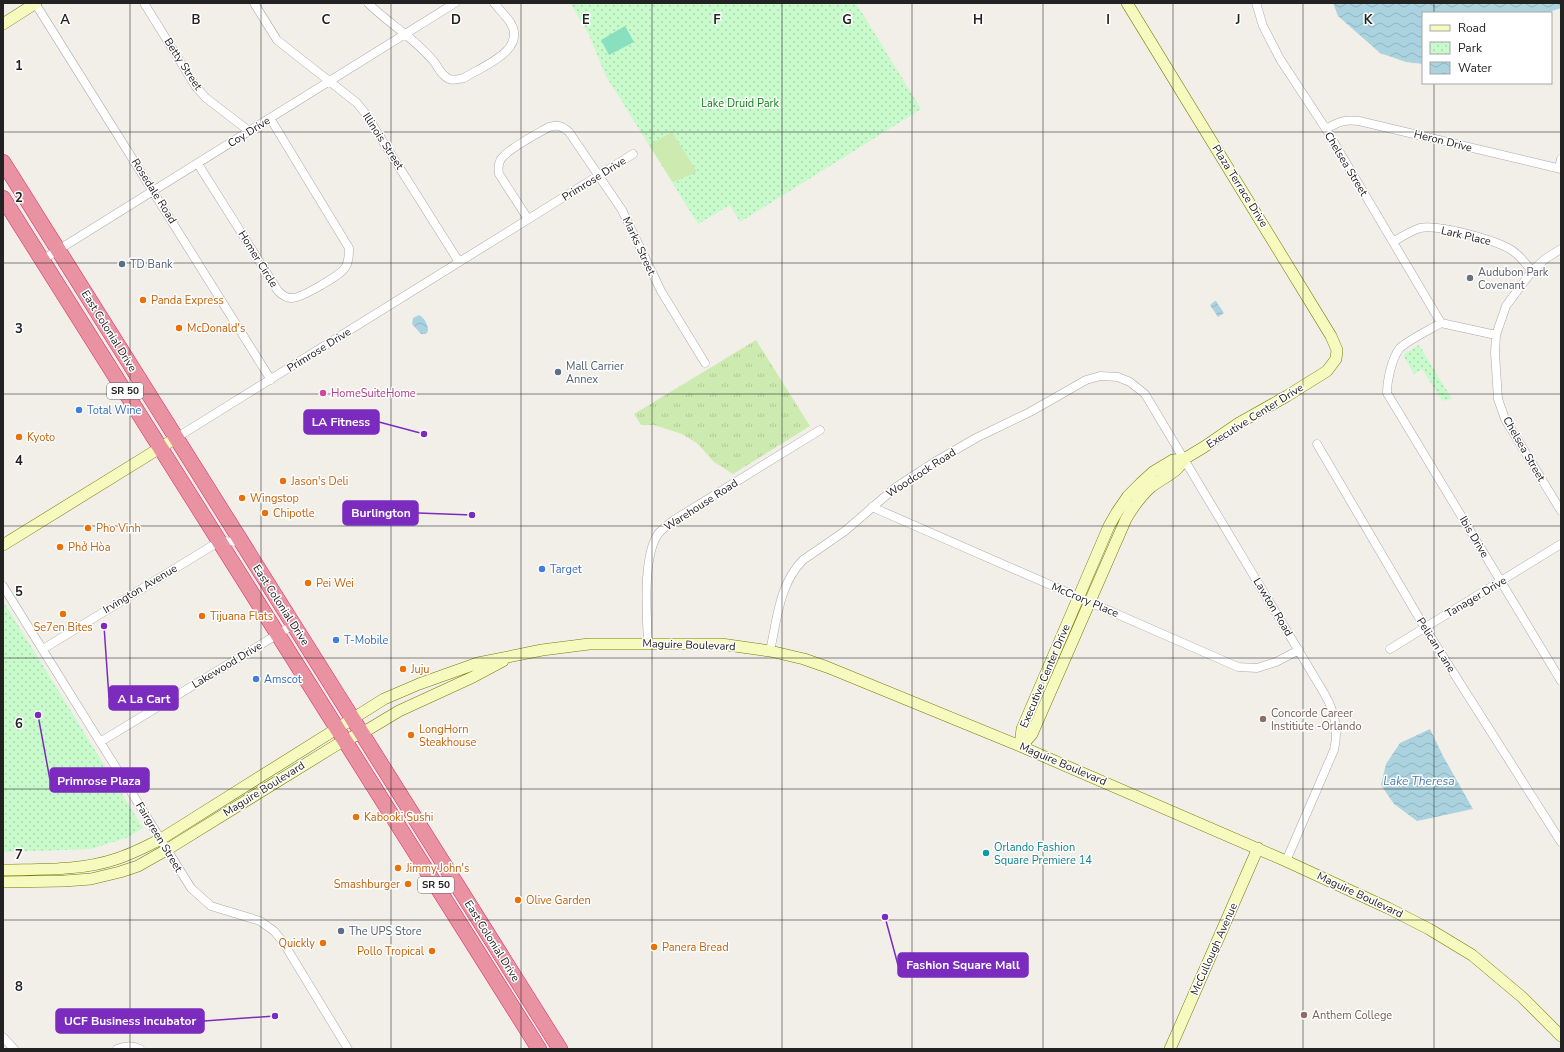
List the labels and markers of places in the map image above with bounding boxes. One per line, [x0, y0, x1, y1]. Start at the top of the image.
place label: TD Bank [130, 257, 173, 272]
marker: TD Bank [117, 259, 127, 269]
place label: Audubon Park Covenant [1478, 265, 1549, 293]
marker: Audubon Park Covenant [1465, 273, 1475, 283]
place label: Panda Express [151, 293, 224, 308]
marker: Panda Express [138, 295, 148, 305]
place label: McDonald's [187, 321, 245, 336]
marker: McDonald's [174, 323, 184, 333]
place label: Mall Carrier Annex [566, 359, 624, 387]
marker: Mall Carrier Annex [553, 367, 563, 377]
place label: HomeSuiteHome [331, 386, 416, 401]
marker: HomeSuiteHome [318, 388, 328, 398]
place label: Total Wine [87, 403, 142, 418]
marker: Total Wine [74, 405, 84, 415]
callout: LA Fitness [304, 410, 379, 434]
place label: Kyoto [27, 430, 55, 445]
marker: Kyoto [14, 432, 24, 442]
place label: Jason's Deli [290, 474, 348, 489]
marker: Jason's Deli [278, 476, 288, 486]
place label: Wingstop [250, 491, 299, 506]
marker: Wingstop [237, 493, 247, 503]
callout: Burlington [343, 501, 418, 525]
place label: Chipotle [273, 506, 315, 521]
marker: Chipotle [260, 508, 270, 518]
place label: Pho Vinh [96, 521, 141, 536]
marker: Pho Vinh [83, 523, 93, 533]
place label: Phở Hòa [68, 540, 111, 555]
marker: Phở Hòa [55, 542, 65, 552]
place label: Target [550, 562, 582, 577]
marker: Target [537, 564, 547, 574]
place label: Pei Wei [316, 576, 354, 591]
marker: Pei Wei [303, 578, 313, 588]
marker: Se7en Bites [58, 609, 68, 619]
place label: Tijuana Flats [210, 609, 273, 624]
marker: Tijuana Flats [197, 611, 207, 621]
place label: Se7en Bites [33, 620, 93, 635]
place label: T-Mobile [344, 633, 388, 648]
marker: T-Mobile [331, 635, 341, 645]
place label: Juju [410, 662, 430, 677]
marker: Juju [398, 664, 408, 674]
place label: Amscot [264, 672, 302, 687]
marker: Amscot [251, 674, 261, 684]
callout: A La Cart [109, 686, 178, 710]
place label: Concorde Career Institiute -Orlando [1271, 706, 1362, 734]
marker: Concorde Career Institiute -Orlando [1258, 714, 1268, 724]
place label: LongHorn Steakhouse [419, 722, 477, 750]
marker: LongHorn Steakhouse [406, 730, 416, 740]
callout: Primrose Plaza [50, 768, 149, 792]
place label: Kabooki Sushi [364, 810, 433, 825]
marker: Kabooki Sushi [351, 812, 361, 822]
place label: Orlando Fashion Square Premiere 14 [994, 840, 1092, 868]
marker: Orlando Fashion Square Premiere 14 [981, 848, 991, 858]
place label: Jimmy John's [405, 861, 469, 876]
marker: Jimmy John's [393, 863, 403, 873]
place label: Smashburger [334, 877, 400, 892]
marker: Smashburger [403, 879, 413, 889]
place label: Olive Garden [526, 893, 591, 908]
marker: Olive Garden [513, 895, 523, 905]
place label: The UPS Store [349, 924, 422, 939]
marker: The UPS Store [336, 926, 346, 936]
place label: Quickly [278, 936, 315, 951]
marker: Quickly [318, 938, 328, 948]
place label: Panera Bread [662, 940, 729, 955]
marker: Panera Bread [649, 942, 659, 952]
place label: Pollo Tropical [357, 944, 425, 959]
marker: Pollo Tropical [427, 946, 437, 956]
callout: Fashion Square Mall [898, 953, 1028, 977]
place label: Anthem College [1312, 1008, 1392, 1023]
callout: UCF Business incubator [56, 1009, 204, 1033]
marker: Anthem College [1299, 1010, 1309, 1020]

